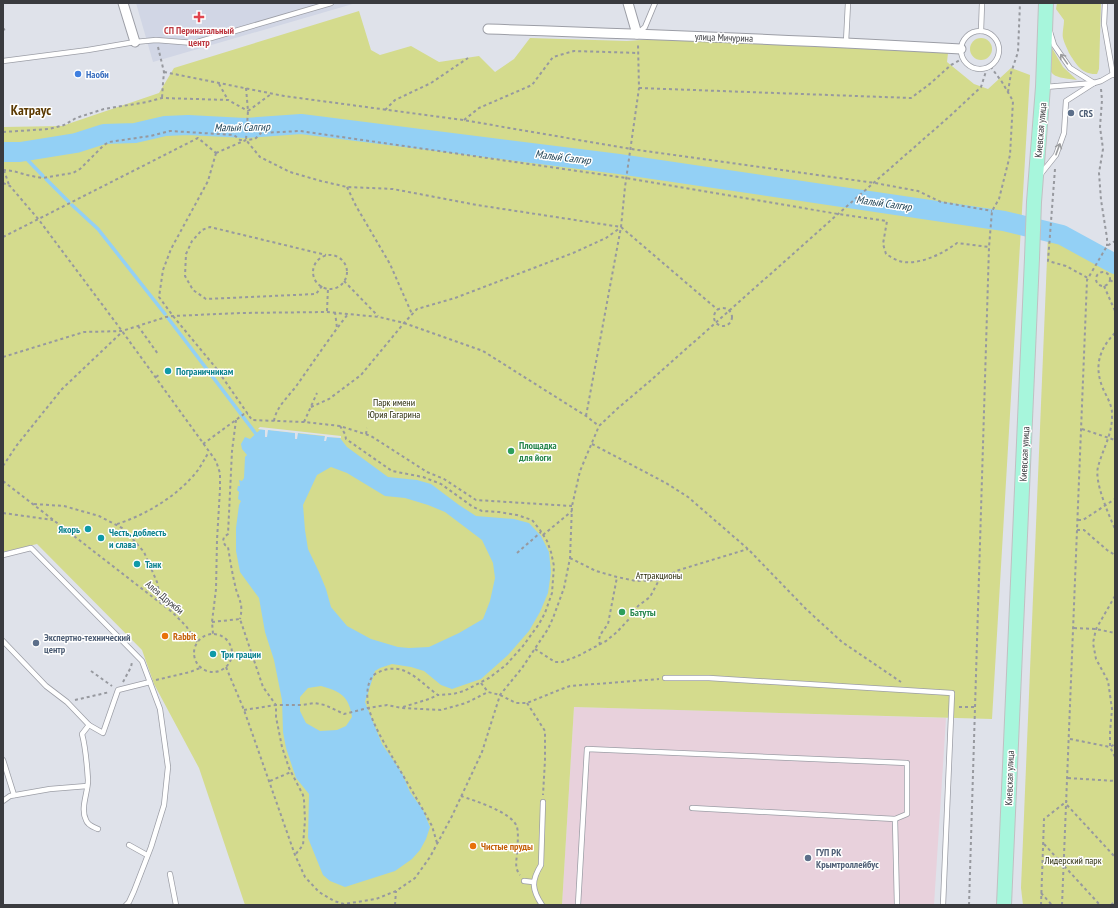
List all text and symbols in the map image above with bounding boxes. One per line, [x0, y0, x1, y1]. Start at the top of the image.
marker: СП Перинатальный центр [193, 11, 205, 23]
place label: СП Перинатальный центр [164, 24, 234, 49]
street label: улица Мичурина [695, 30, 753, 45]
one-way arrow [1060, 54, 1068, 65]
place label: Наоби [86, 68, 109, 81]
marker: Наоби [73, 69, 83, 79]
district label: Катраус [11, 101, 51, 119]
street label: Киевская улица [1032, 102, 1049, 158]
place label: CRS [1079, 107, 1094, 120]
marker: CRS [1066, 108, 1076, 118]
water label: Малый Салгир [214, 119, 271, 134]
one-way arrow [1055, 143, 1063, 155]
water label: Малый Салгир [534, 147, 593, 167]
water label: Малый Салгир [855, 192, 914, 214]
place label: Пограничникам [176, 365, 234, 378]
marker: Пограничникам [163, 366, 173, 376]
park label: Парк имени Юрия Гагарина [368, 396, 420, 421]
street label: Киевская улица [1017, 426, 1032, 482]
place label: Площадка для йоги [518, 439, 557, 464]
marker: Площадка для йоги [506, 446, 516, 456]
place label: Якорь [58, 523, 80, 536]
marker: Якорь [83, 524, 93, 534]
place label: Честь, доблесть и слава [109, 526, 166, 551]
marker: Честь, доблесть и слава [96, 533, 106, 543]
place label: Танк [145, 558, 162, 571]
marker: Танк [132, 559, 142, 569]
park label: Аттракционы [636, 569, 682, 582]
street label: Алея Дружби [143, 578, 187, 617]
place label: Батуты [630, 606, 656, 619]
marker: Батуты [617, 607, 627, 617]
place label: Rabbit [173, 630, 196, 643]
place label: Экспертно-технический центр [44, 631, 131, 656]
marker: Rabbit [160, 631, 170, 641]
marker: Экспертно-технический центр [31, 638, 41, 648]
place label: Три грации [221, 648, 262, 661]
marker: Три грации [208, 649, 218, 659]
street label: Киевская улица [1002, 750, 1017, 806]
place label: Чистые пруды [481, 840, 533, 853]
marker: Чистые пруды [468, 841, 478, 851]
place label: ГУП РК Крымтроллейбус [816, 846, 879, 871]
marker: ГУП РК Крымтроллейбус [803, 853, 813, 863]
park label: Лидерский парк [1043, 854, 1102, 867]

